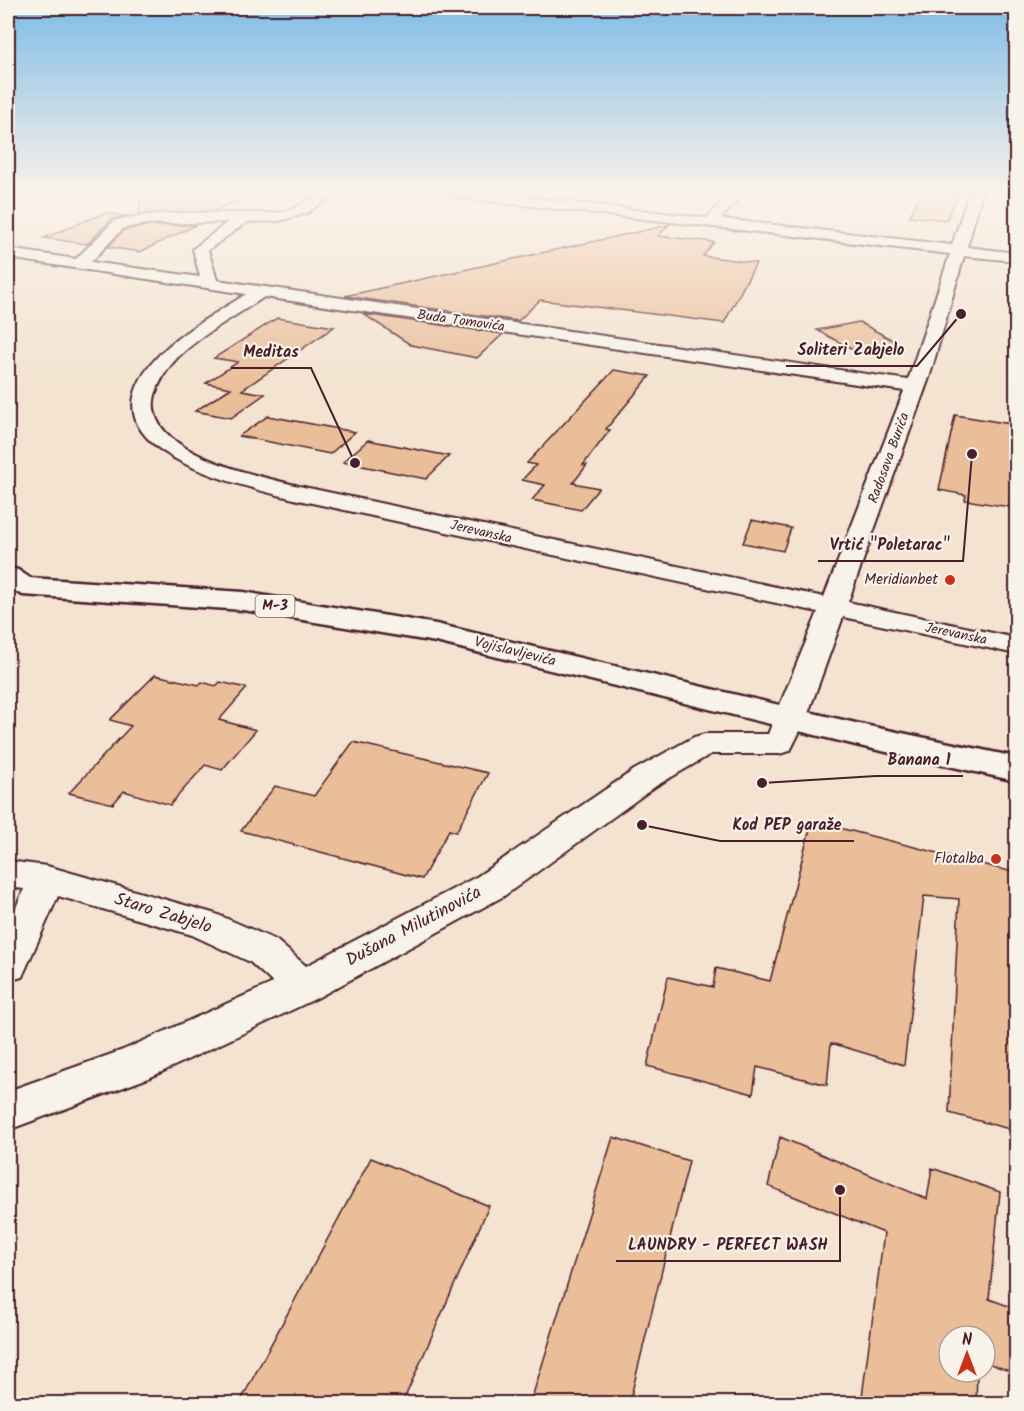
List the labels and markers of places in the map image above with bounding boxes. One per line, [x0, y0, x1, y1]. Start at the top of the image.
callout: Soliteri Zabjelo [786, 332, 917, 366]
callout: Meditas [231, 334, 311, 368]
callout: Vrtić "Poletarac" [818, 527, 963, 561]
place label: Meridianbet [864, 568, 938, 592]
marker: Meridianbet [943, 573, 957, 587]
callout: Banana 1 [876, 742, 963, 776]
callout: Kod PEP garaže [720, 807, 854, 841]
place label: Flotalba [934, 847, 984, 871]
marker: Flotalba [989, 852, 1003, 866]
callout: LAUNDRY - PERFECT WASH [616, 1227, 840, 1261]

